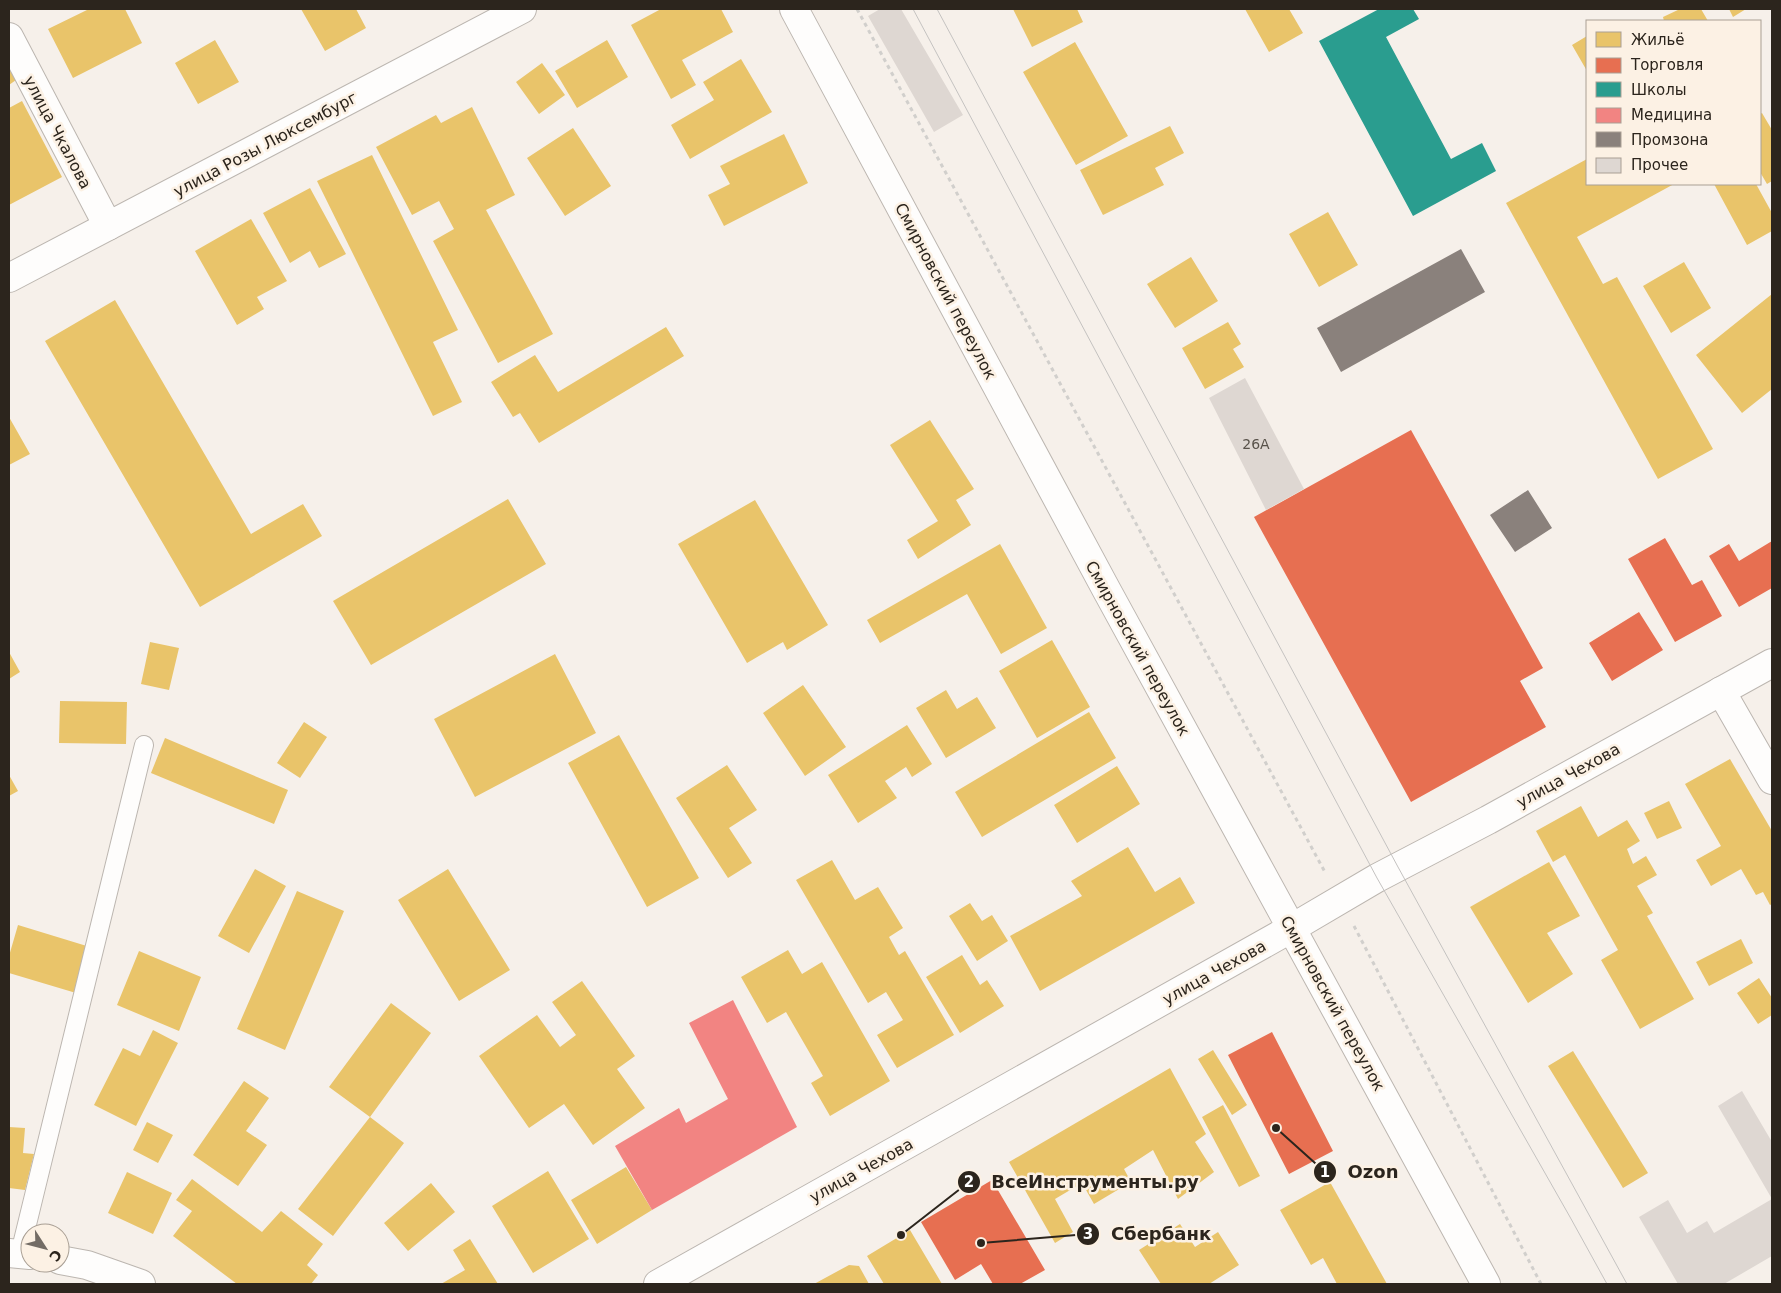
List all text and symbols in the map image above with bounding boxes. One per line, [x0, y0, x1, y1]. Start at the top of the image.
legend [1586, 20, 1761, 185]
text: Жильё [1631, 31, 1685, 49]
text: Торговля [1630, 56, 1703, 74]
street label: улица Чкалова [20, 72, 95, 192]
text: Школы [1631, 81, 1687, 99]
street label: улица Розы Люксембург [170, 88, 360, 201]
text: Медицина [1631, 106, 1712, 124]
text: Промзона [1631, 131, 1708, 149]
text: Прочее [1631, 156, 1688, 174]
street label: Смирновский переулок [891, 200, 1000, 383]
house number: 26А [1242, 436, 1270, 452]
street label: Смирновский переулок [1081, 557, 1194, 739]
street label: улица Чехова [1513, 739, 1623, 812]
street label: Смирновский переулок [1276, 912, 1389, 1094]
street label: улица Чехова [1159, 936, 1269, 1009]
street label: улица Чехова [806, 1134, 916, 1207]
callout: Ozon [1313, 1156, 1409, 1189]
text: Ozon [1348, 1161, 1398, 1182]
text: 1 [1320, 1163, 1330, 1181]
callout: ВсеИнструменты.ру [957, 1165, 1209, 1198]
text: ВсеИнструменты.ру [991, 1171, 1199, 1192]
text: 2 [964, 1173, 974, 1191]
callout: Сбербанк [1075, 1217, 1221, 1250]
north arrow [20, 1223, 70, 1273]
text: Сбербанк [1111, 1223, 1211, 1244]
text: 3 [1083, 1225, 1093, 1243]
text: С [46, 1247, 65, 1265]

